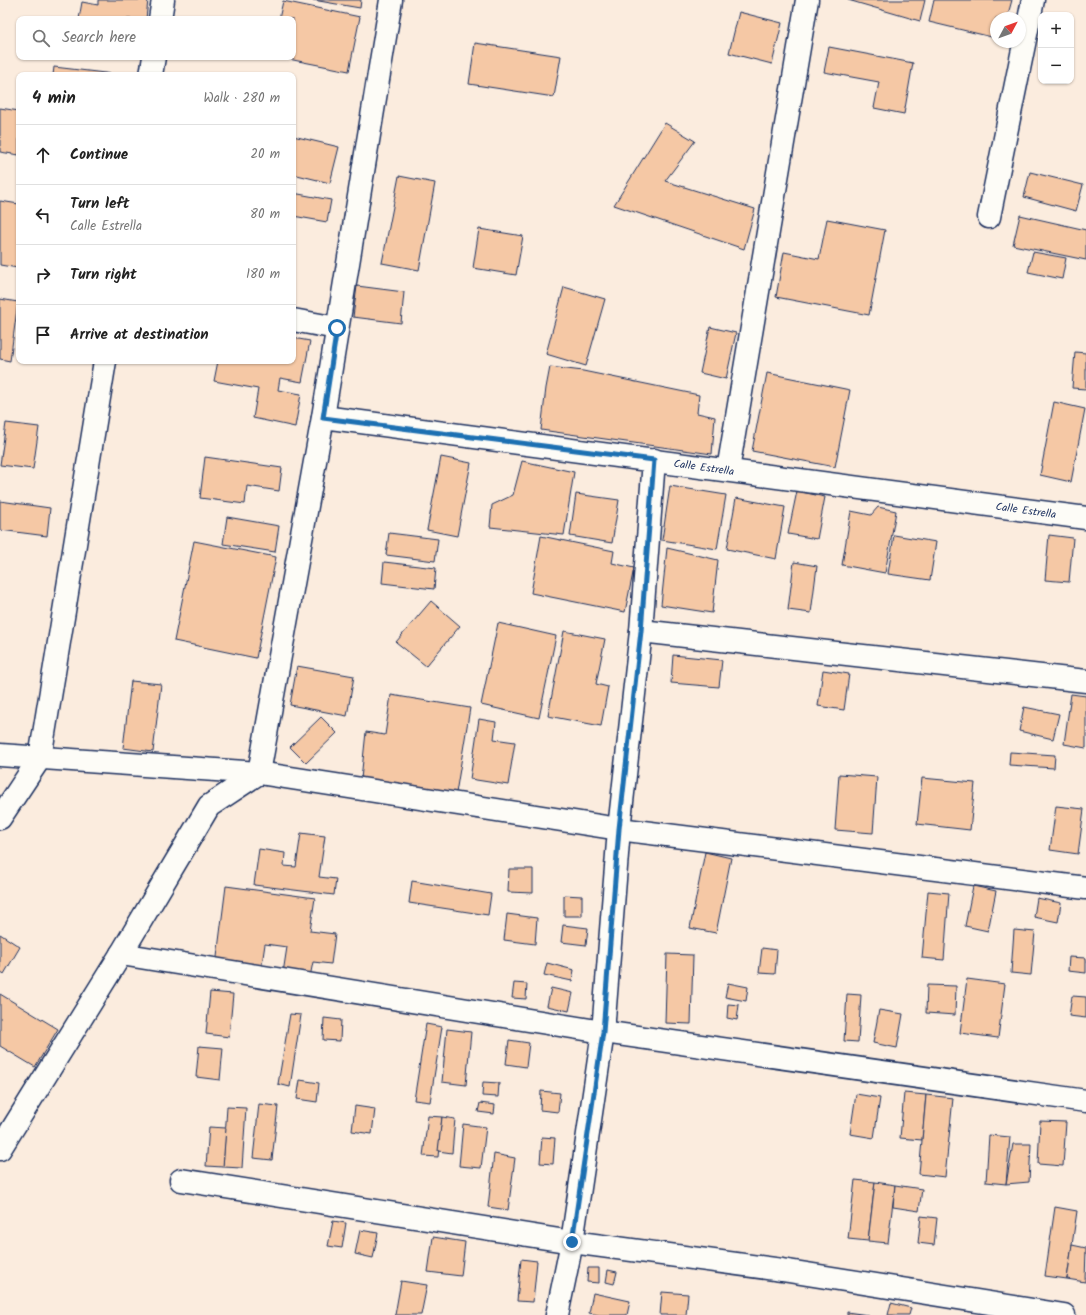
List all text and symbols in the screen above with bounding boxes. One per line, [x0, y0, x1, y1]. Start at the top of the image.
north arrow [990, 12, 1026, 48]
map controls [1038, 12, 1074, 84]
button: + [1038, 12, 1074, 48]
search box [16, 16, 296, 60]
text: Search here [62, 26, 136, 50]
icon: search [30, 27, 52, 49]
button: − [1038, 48, 1074, 84]
text: 4 min [32, 85, 76, 112]
text: Walk · 280 m [204, 88, 280, 109]
text: Continue [70, 143, 128, 167]
icon: ahead [32, 144, 54, 166]
text: 20 m [250, 144, 280, 165]
text: Turn left [70, 192, 130, 216]
icon: left [32, 204, 54, 226]
text: 80 m [250, 204, 280, 225]
text: Calle Estrella [70, 216, 142, 237]
text: Turn right [70, 263, 137, 287]
icon: right [32, 264, 54, 286]
text: 180 m [246, 264, 280, 285]
route start [328, 319, 346, 337]
text: Arrive at destination [70, 323, 209, 347]
icon: arrive [32, 324, 54, 346]
street label: Calle Estrella [672, 455, 735, 481]
street label: Calle Estrella [994, 498, 1057, 524]
route end [563, 1233, 581, 1251]

